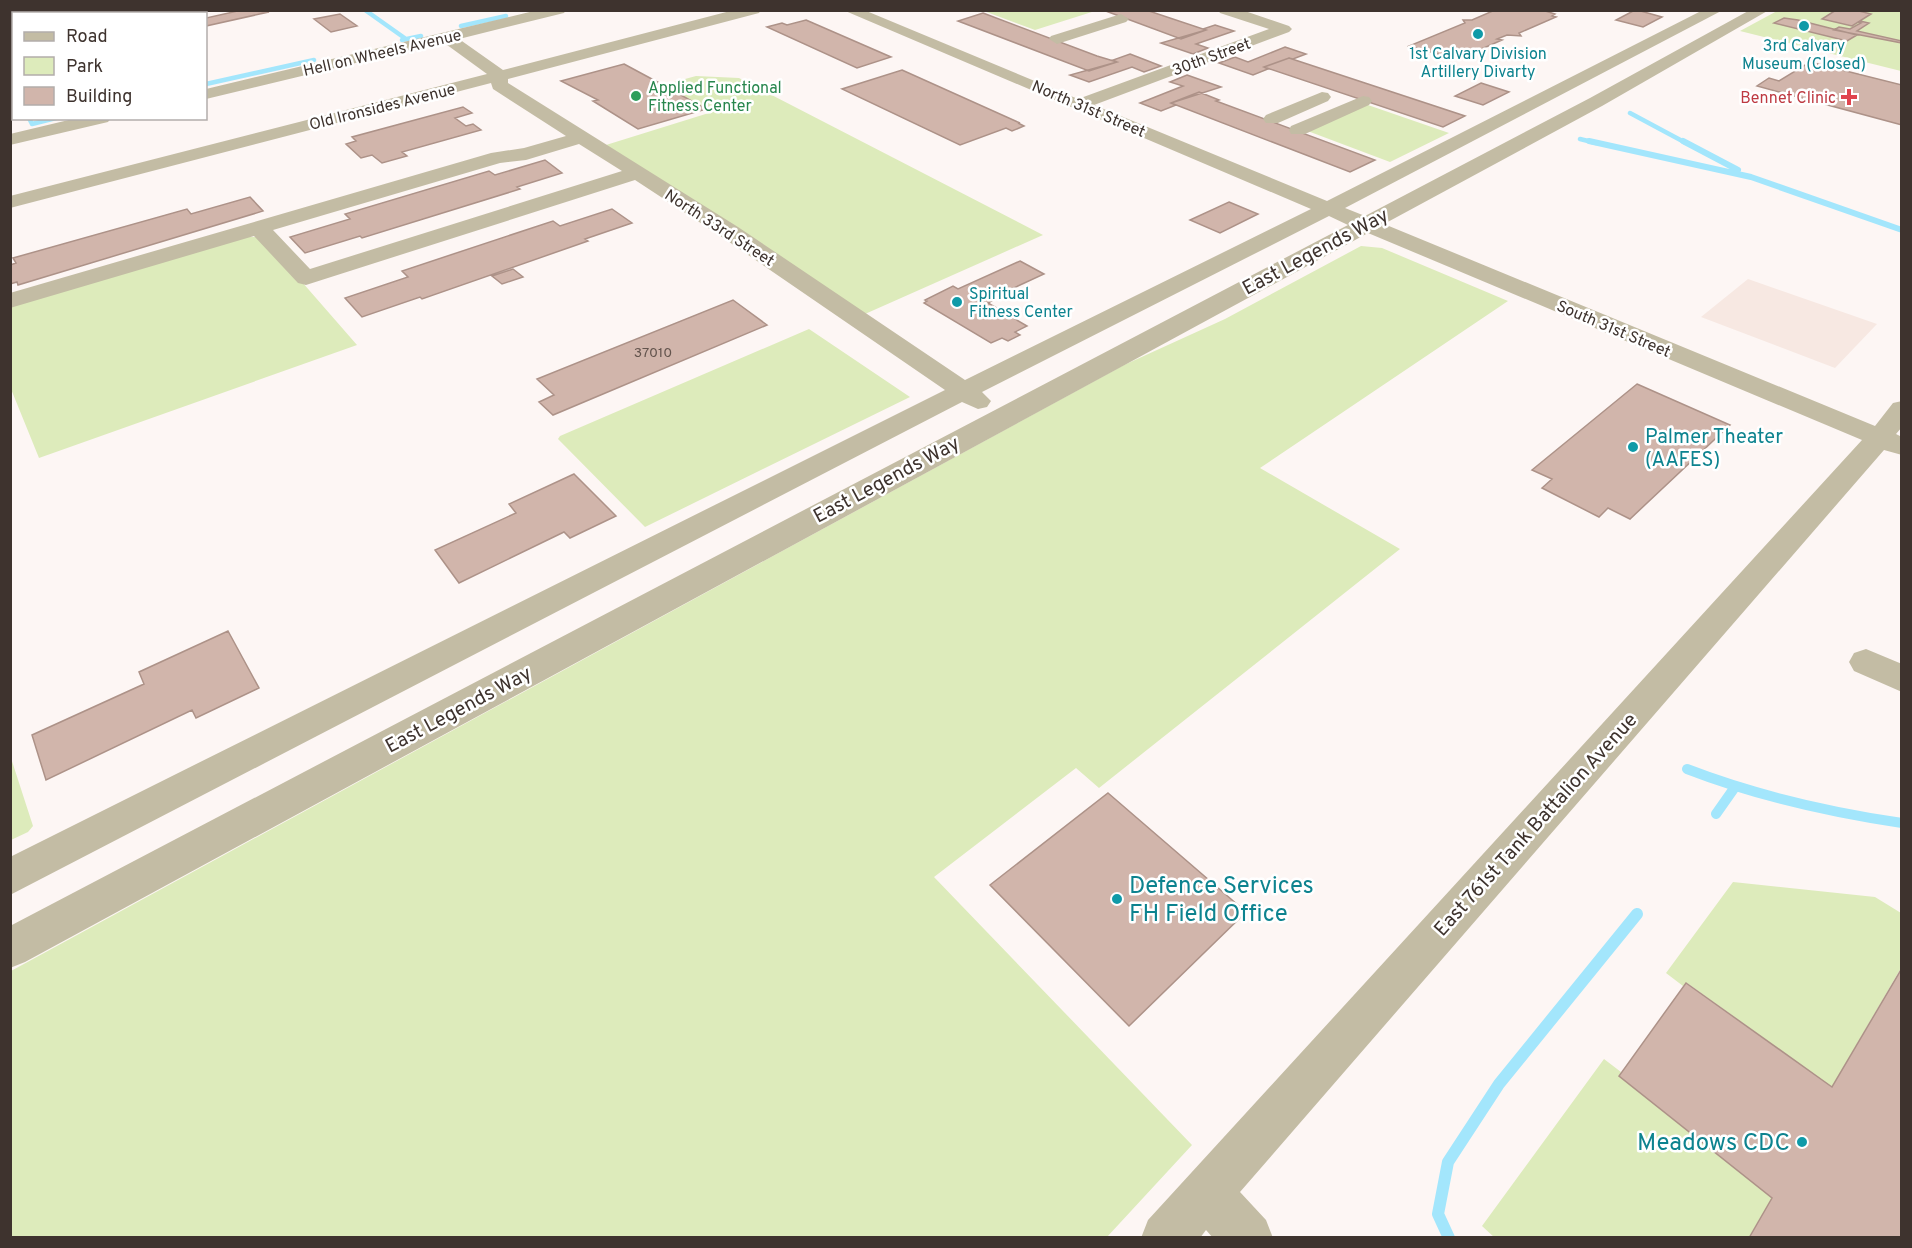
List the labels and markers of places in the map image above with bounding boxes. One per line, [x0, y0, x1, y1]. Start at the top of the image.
marker: 3rd Calvary Museum (Closed) [1797, 19, 1811, 33]
marker: 1st Calvary Division Artillery Divarty [1471, 27, 1485, 41]
place label: 3rd Calvary Museum (Closed) [1742, 37, 1866, 75]
place label: 1st Calvary Division Artillery Divarty [1409, 45, 1547, 83]
place label: Applied Functional Fitness Center [648, 79, 782, 117]
marker: Bennet Clinic [1840, 88, 1858, 106]
marker: Applied Functional Fitness Center [629, 89, 643, 103]
place label: Bennet Clinic [1740, 89, 1836, 109]
place label: Spiritual Fitness Center [969, 285, 1073, 323]
marker: Spiritual Fitness Center [950, 295, 964, 309]
place label: Palmer Theater (AAFES) [1645, 425, 1783, 474]
marker: Palmer Theater (AAFES) [1626, 440, 1640, 454]
place label: Defence Services FH Field Office [1129, 872, 1314, 930]
marker: Defence Services FH Field Office [1110, 892, 1124, 906]
place label: Meadows CDC [1637, 1129, 1790, 1159]
marker: Meadows CDC [1795, 1135, 1809, 1149]

